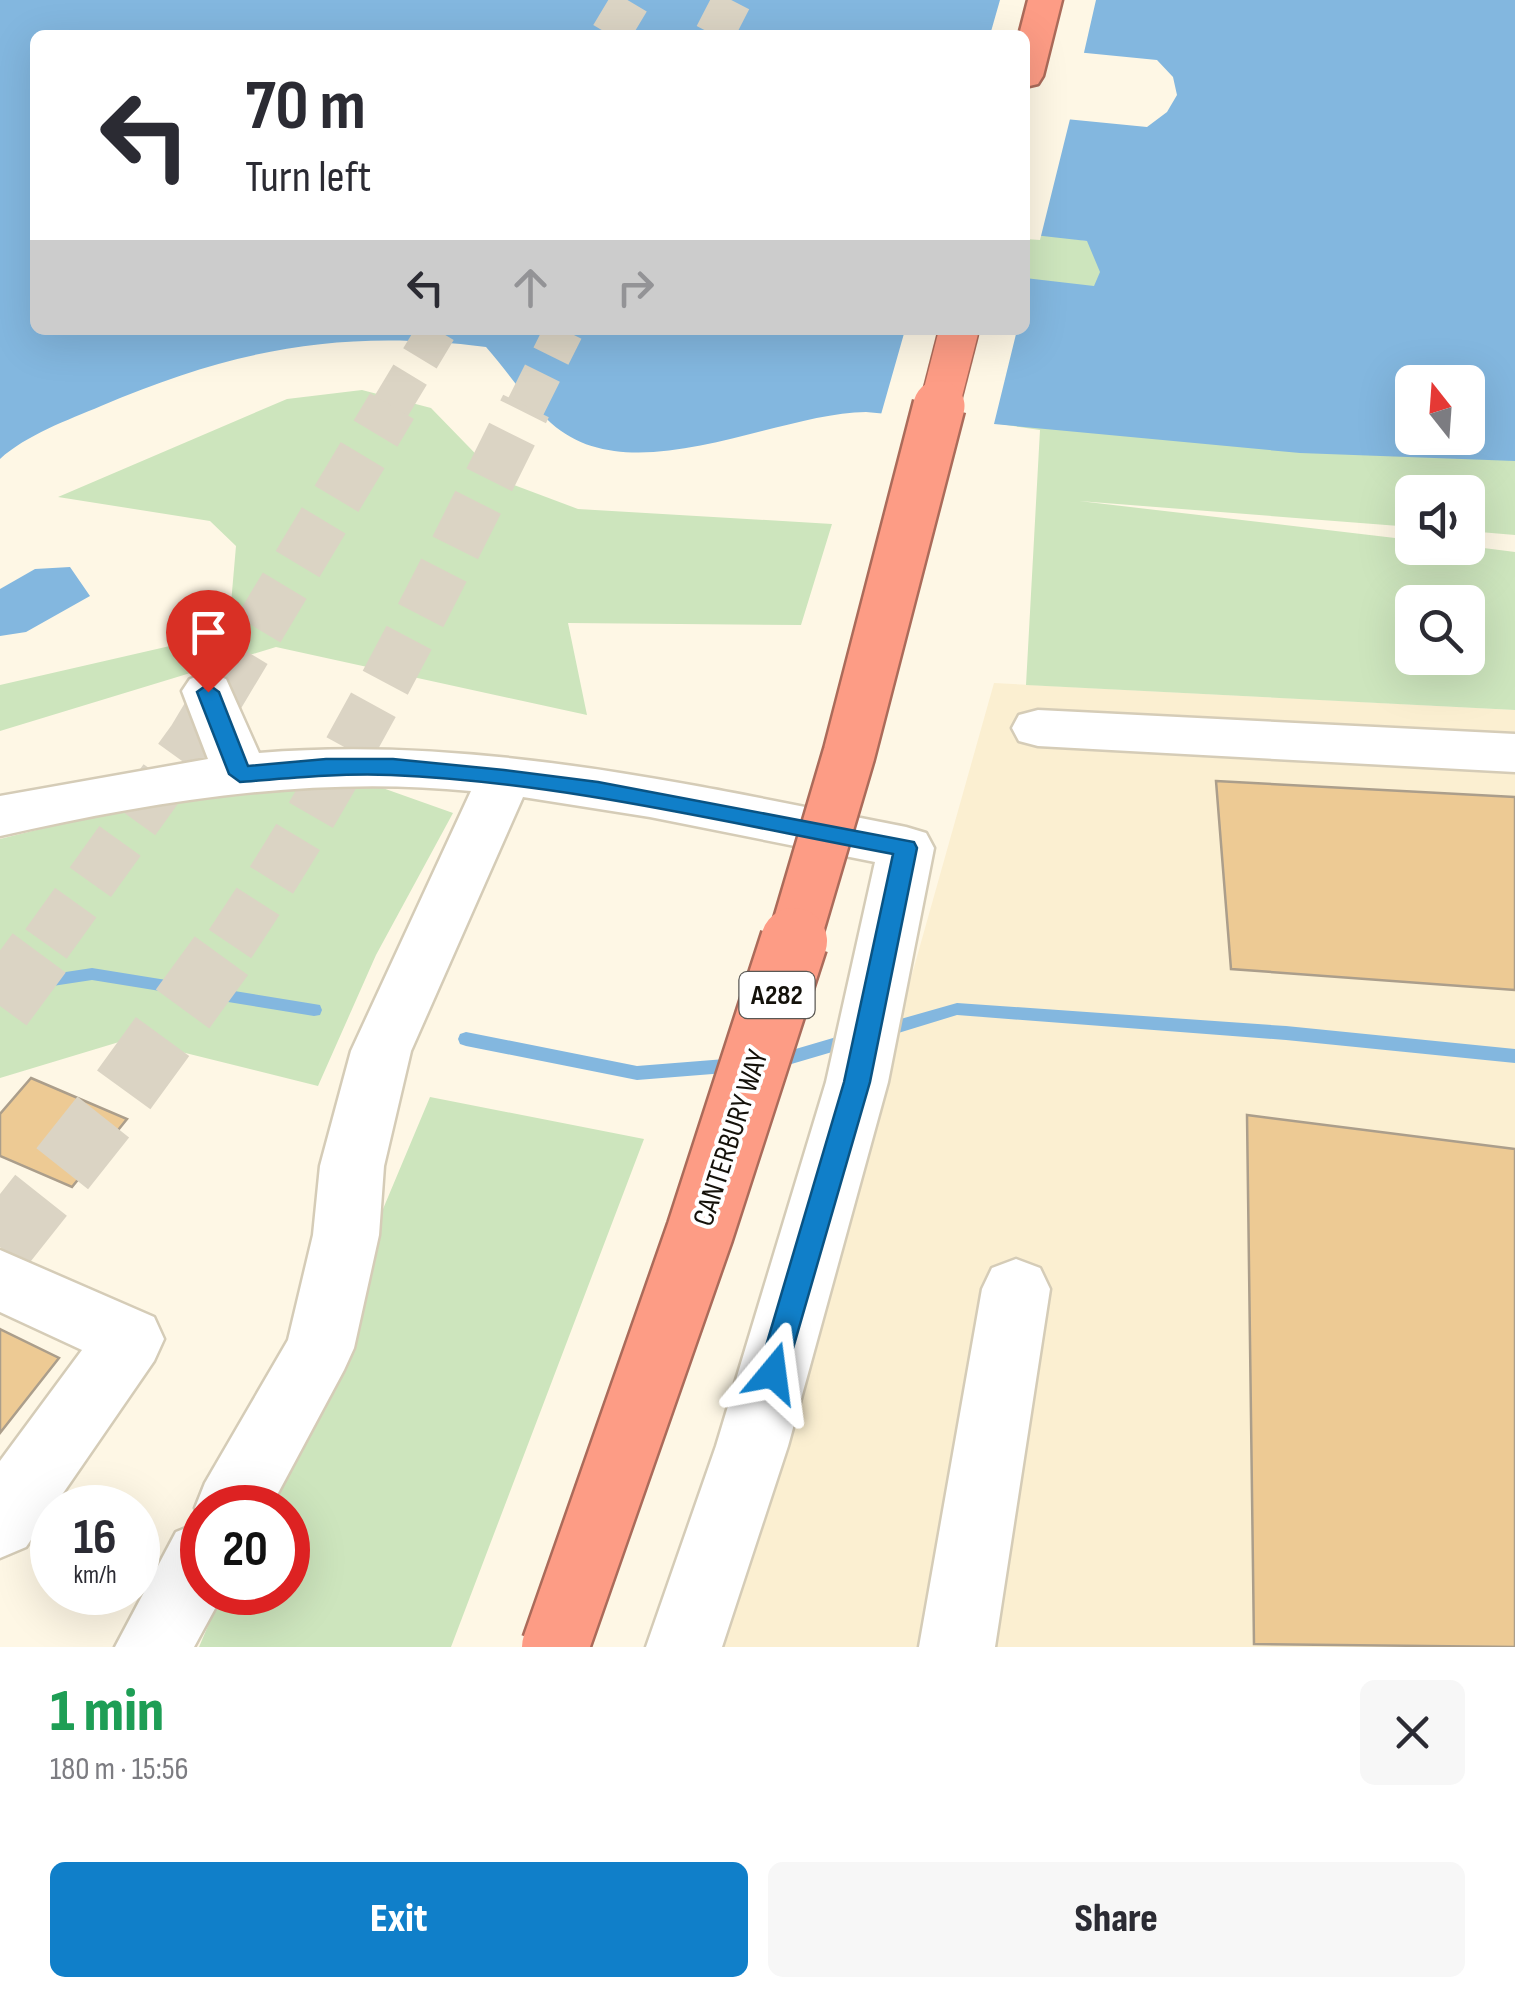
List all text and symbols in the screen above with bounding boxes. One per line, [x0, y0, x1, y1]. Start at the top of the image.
text: 70 m [245, 65, 366, 149]
icon: left [80, 70, 210, 200]
text: Turn left [245, 150, 371, 205]
icon: left [398, 260, 453, 315]
icon: ahead [503, 260, 558, 315]
icon: right [608, 260, 663, 315]
north arrow [1395, 365, 1485, 455]
map controls [1395, 365, 1485, 675]
button: sound [1395, 475, 1485, 565]
button: search [1395, 585, 1485, 675]
pin [166, 590, 251, 693]
icon: arrive [181, 605, 236, 660]
road number: A282 [740, 972, 814, 1018]
street label: CANTERBURY WAY [686, 1045, 777, 1231]
position arrow [721, 1321, 825, 1425]
speed limit sign: 20 [180, 1485, 310, 1615]
text: 16 [73, 1508, 117, 1568]
text: km/h [73, 1560, 117, 1591]
text: 1 min [50, 1676, 164, 1748]
button: close [1360, 1680, 1465, 1785]
text: 180 m · 15:56 [50, 1750, 189, 1789]
button: Exit [50, 1862, 748, 1977]
button: Share [768, 1862, 1465, 1977]

